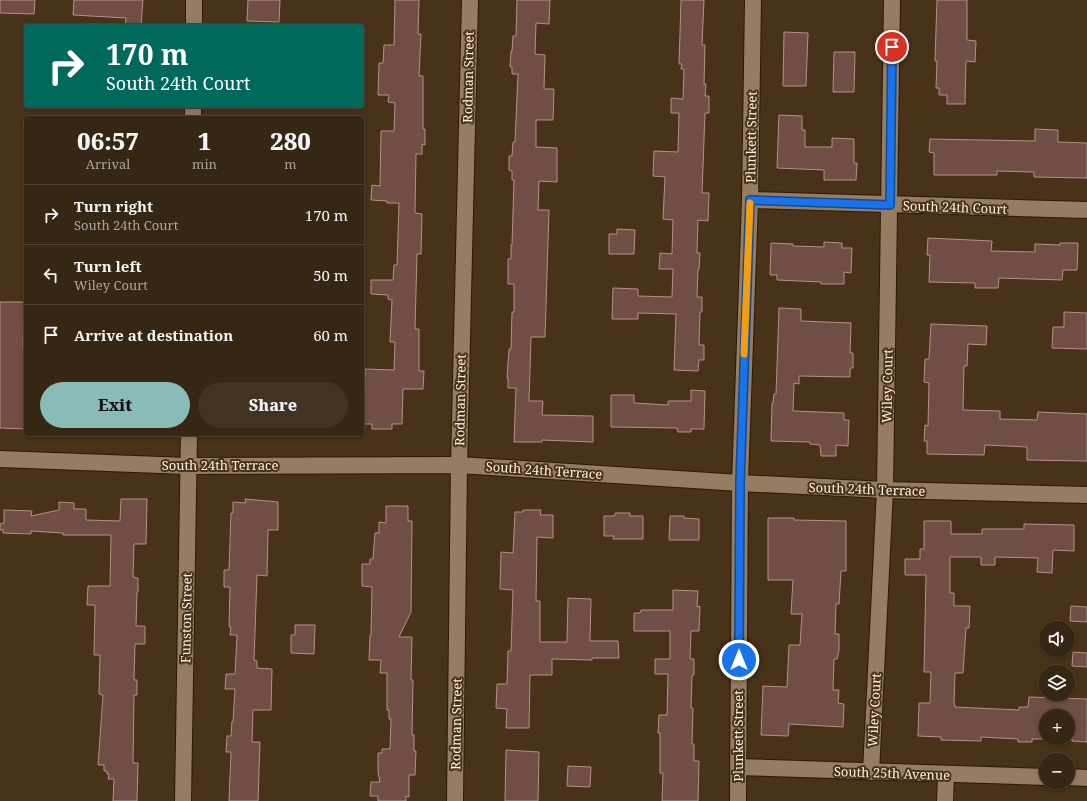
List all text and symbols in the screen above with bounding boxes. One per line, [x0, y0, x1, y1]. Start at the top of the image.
pin [875, 30, 909, 64]
street label: Rodman Street [458, 31, 478, 123]
text: 170 m [106, 35, 188, 73]
icon: arrive [881, 36, 903, 58]
icon: right [40, 40, 92, 92]
text: South 24th Court [106, 71, 250, 95]
street label: Plunkett Street [741, 91, 761, 183]
text: 06:57 [77, 124, 139, 157]
text: 1 [198, 124, 211, 157]
text: 280 [270, 124, 311, 157]
text: Arrival [86, 155, 130, 173]
text: min [192, 155, 217, 173]
text: m [284, 155, 297, 173]
text: Turn right [74, 196, 153, 216]
street label: South 24th Court [903, 196, 1008, 218]
icon: right [40, 204, 62, 226]
text: 170 m [305, 205, 348, 225]
text: South 24th Court [74, 216, 178, 234]
text: Turn left [74, 256, 142, 276]
icon: left [40, 264, 62, 286]
text: 50 m [313, 265, 348, 285]
text: Wiley Court [74, 276, 148, 294]
icon: arrive [40, 324, 62, 346]
text: Arrive at destination [74, 325, 233, 345]
text: 60 m [313, 325, 348, 345]
street label: Wiley Court [877, 348, 897, 423]
street label: Rodman Street [450, 354, 470, 446]
button: Exit [40, 382, 190, 428]
button: Share [198, 382, 348, 428]
street label: South 24th Terrace [162, 456, 278, 474]
street label: South 24th Terrace [485, 457, 603, 483]
street label: South 24th Terrace [808, 478, 926, 500]
street label: Funston Street [176, 572, 196, 663]
map controls [1039, 621, 1075, 789]
button: sound [1039, 621, 1075, 657]
position arrow [718, 639, 760, 681]
button: layers [1039, 665, 1075, 701]
street label: Wiley Court [863, 672, 885, 747]
street label: Rodman Street [446, 678, 466, 770]
street label: Plunkett Street [729, 690, 747, 782]
button: + [1039, 709, 1075, 745]
button: − [1039, 753, 1075, 789]
street label: South 25th Avenue [834, 762, 950, 784]

